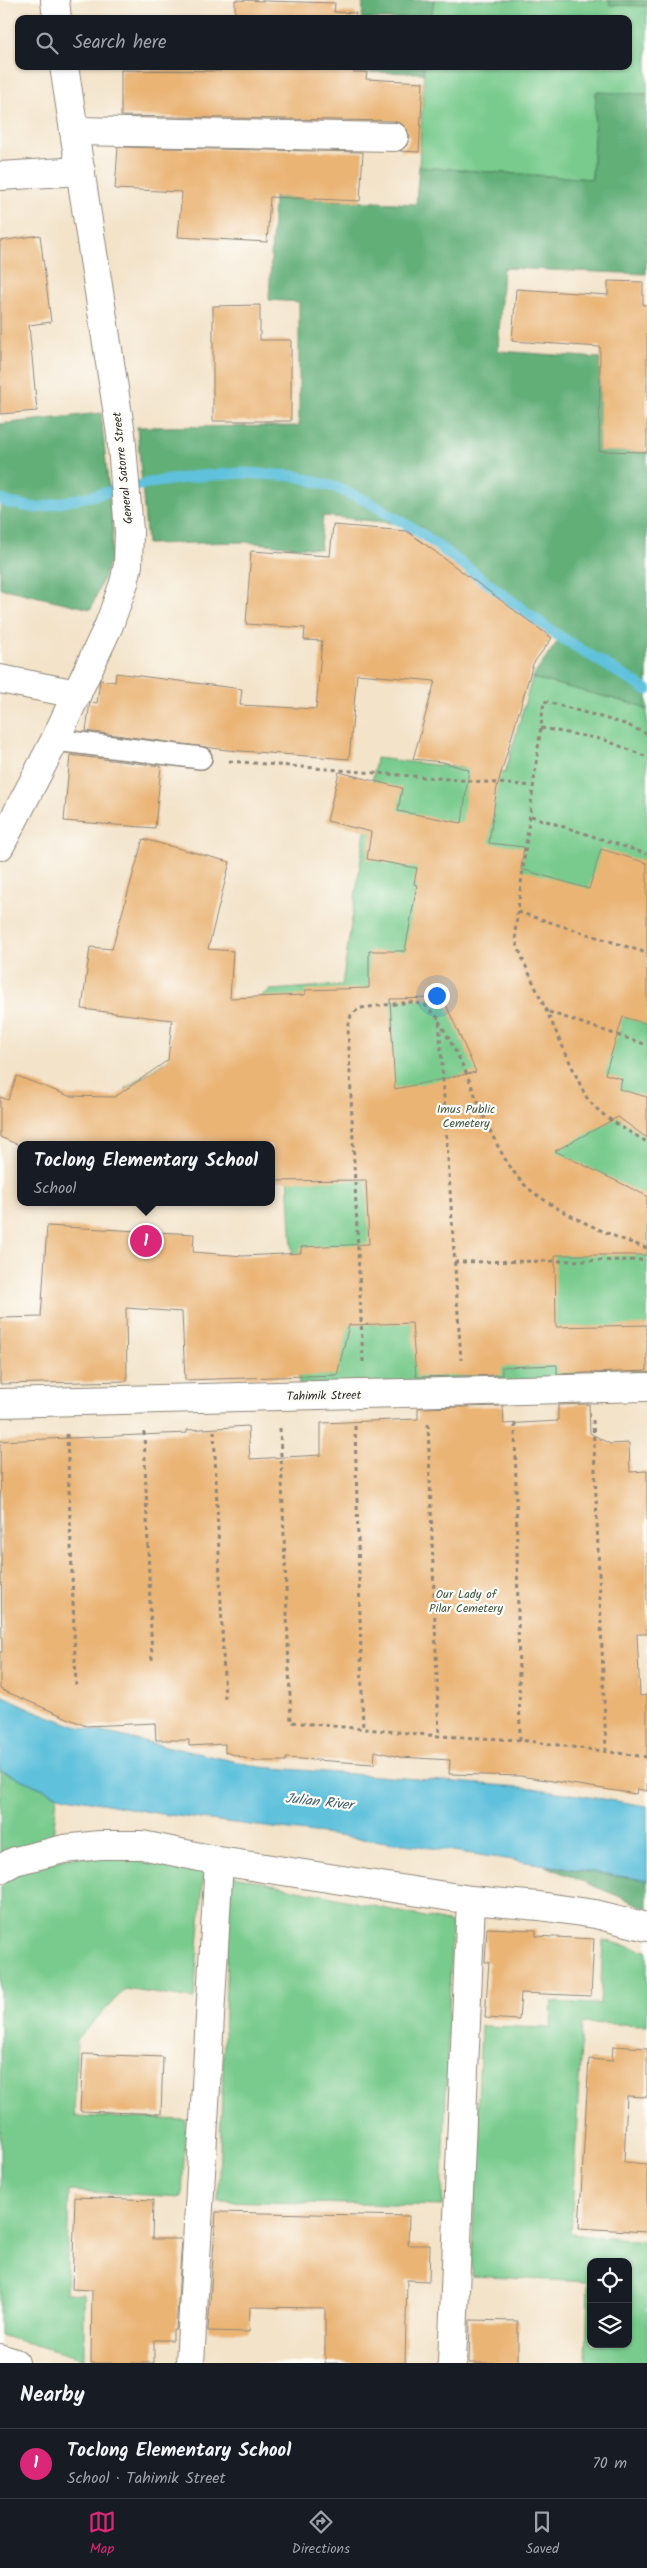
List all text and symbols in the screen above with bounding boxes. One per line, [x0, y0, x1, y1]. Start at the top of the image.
search box [15, 15, 632, 70]
text: Search here [73, 28, 167, 58]
icon: search [33, 29, 61, 57]
street label: General Satorre Street [108, 411, 138, 525]
your location [424, 983, 450, 1009]
park label: Imus Public Cemetery [437, 1100, 495, 1133]
popup [17, 1141, 275, 1206]
text: Toclong Elementary School [34, 1146, 258, 1176]
text: School [34, 1176, 76, 1201]
pin: 1 [130, 1222, 162, 1260]
street label: Tahimik Street [287, 1386, 362, 1406]
park label: Our Lady of Pilar Cemetery [429, 1585, 503, 1618]
water label: Julian River [284, 1788, 357, 1817]
map controls [587, 2258, 632, 2348]
button: locate [587, 2258, 632, 2303]
button: layers [587, 2303, 632, 2348]
text: Nearby [20, 2379, 85, 2412]
text: Toclong Elementary School [67, 2436, 291, 2466]
text: 1 [34, 2451, 38, 2476]
text: 70 m [592, 2451, 627, 2476]
text: School · Tahimik Street [67, 2466, 226, 2491]
tab: Map [88, 2508, 116, 2560]
tab: Directions [292, 2508, 350, 2560]
tab: Saved [526, 2508, 559, 2560]

